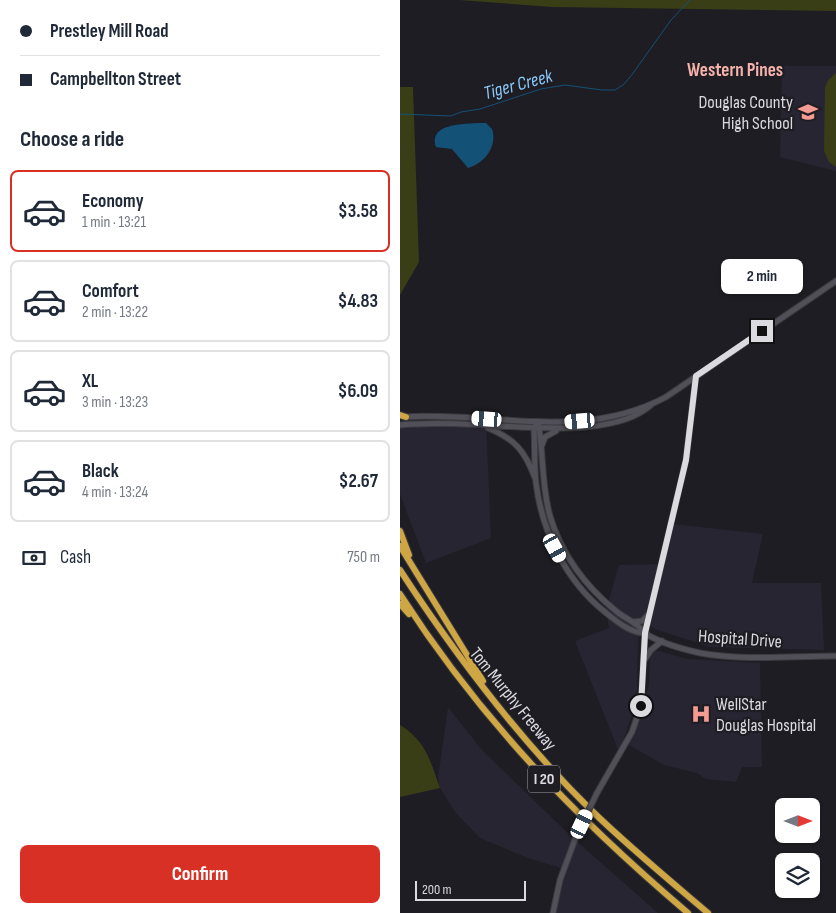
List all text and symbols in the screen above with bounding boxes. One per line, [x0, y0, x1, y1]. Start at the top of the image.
text: Prestley Mill Road [50, 20, 169, 43]
district label: Western Pines [687, 59, 783, 82]
water label: Tiger Creek [481, 65, 556, 105]
text: Campbellton Street [50, 68, 181, 91]
place label: Douglas County High School [699, 92, 793, 134]
school or university icon: Douglas County High School [797, 101, 819, 123]
text: Choose a ride [20, 126, 124, 153]
icon: car [22, 189, 67, 234]
text: Economy [82, 190, 144, 213]
text: $3.58 [338, 200, 378, 223]
text: 1 min · 13:21 [82, 213, 146, 232]
callout: 2 min [721, 258, 803, 294]
text: 2 min [747, 267, 777, 286]
icon: car [22, 279, 67, 324]
text: Comfort [82, 280, 139, 303]
text: $4.83 [338, 290, 378, 313]
text: 2 min · 13:22 [82, 303, 148, 322]
route end [751, 320, 773, 342]
icon: car [22, 369, 67, 414]
text: XL [82, 370, 98, 393]
text: $6.09 [338, 380, 378, 403]
text: 3 min · 13:23 [82, 393, 148, 412]
car [471, 410, 502, 428]
car [564, 412, 595, 430]
icon: car [22, 459, 67, 504]
text: Black [82, 460, 119, 483]
text: $2.67 [339, 470, 378, 493]
text: 4 min · 13:24 [82, 483, 148, 502]
car [541, 531, 568, 565]
icon: cash [20, 544, 48, 572]
text: Cash [60, 546, 91, 569]
text: 750 m [347, 548, 380, 567]
street label: Hospital Drive [697, 626, 783, 652]
street label: Tom Murphy Freeway [465, 643, 561, 755]
place label: WellStar Douglas Hospital [716, 694, 816, 736]
route start [630, 695, 652, 717]
hospital icon: WellStar Douglas Hospital [690, 703, 712, 725]
road number: I 20 [528, 766, 560, 792]
north arrow [775, 798, 820, 842]
map controls [775, 798, 820, 898]
car [568, 807, 595, 841]
button: Confirm [20, 845, 380, 903]
button: layers [775, 853, 820, 898]
scale bar [415, 878, 526, 901]
text: 200 m [422, 881, 451, 898]

